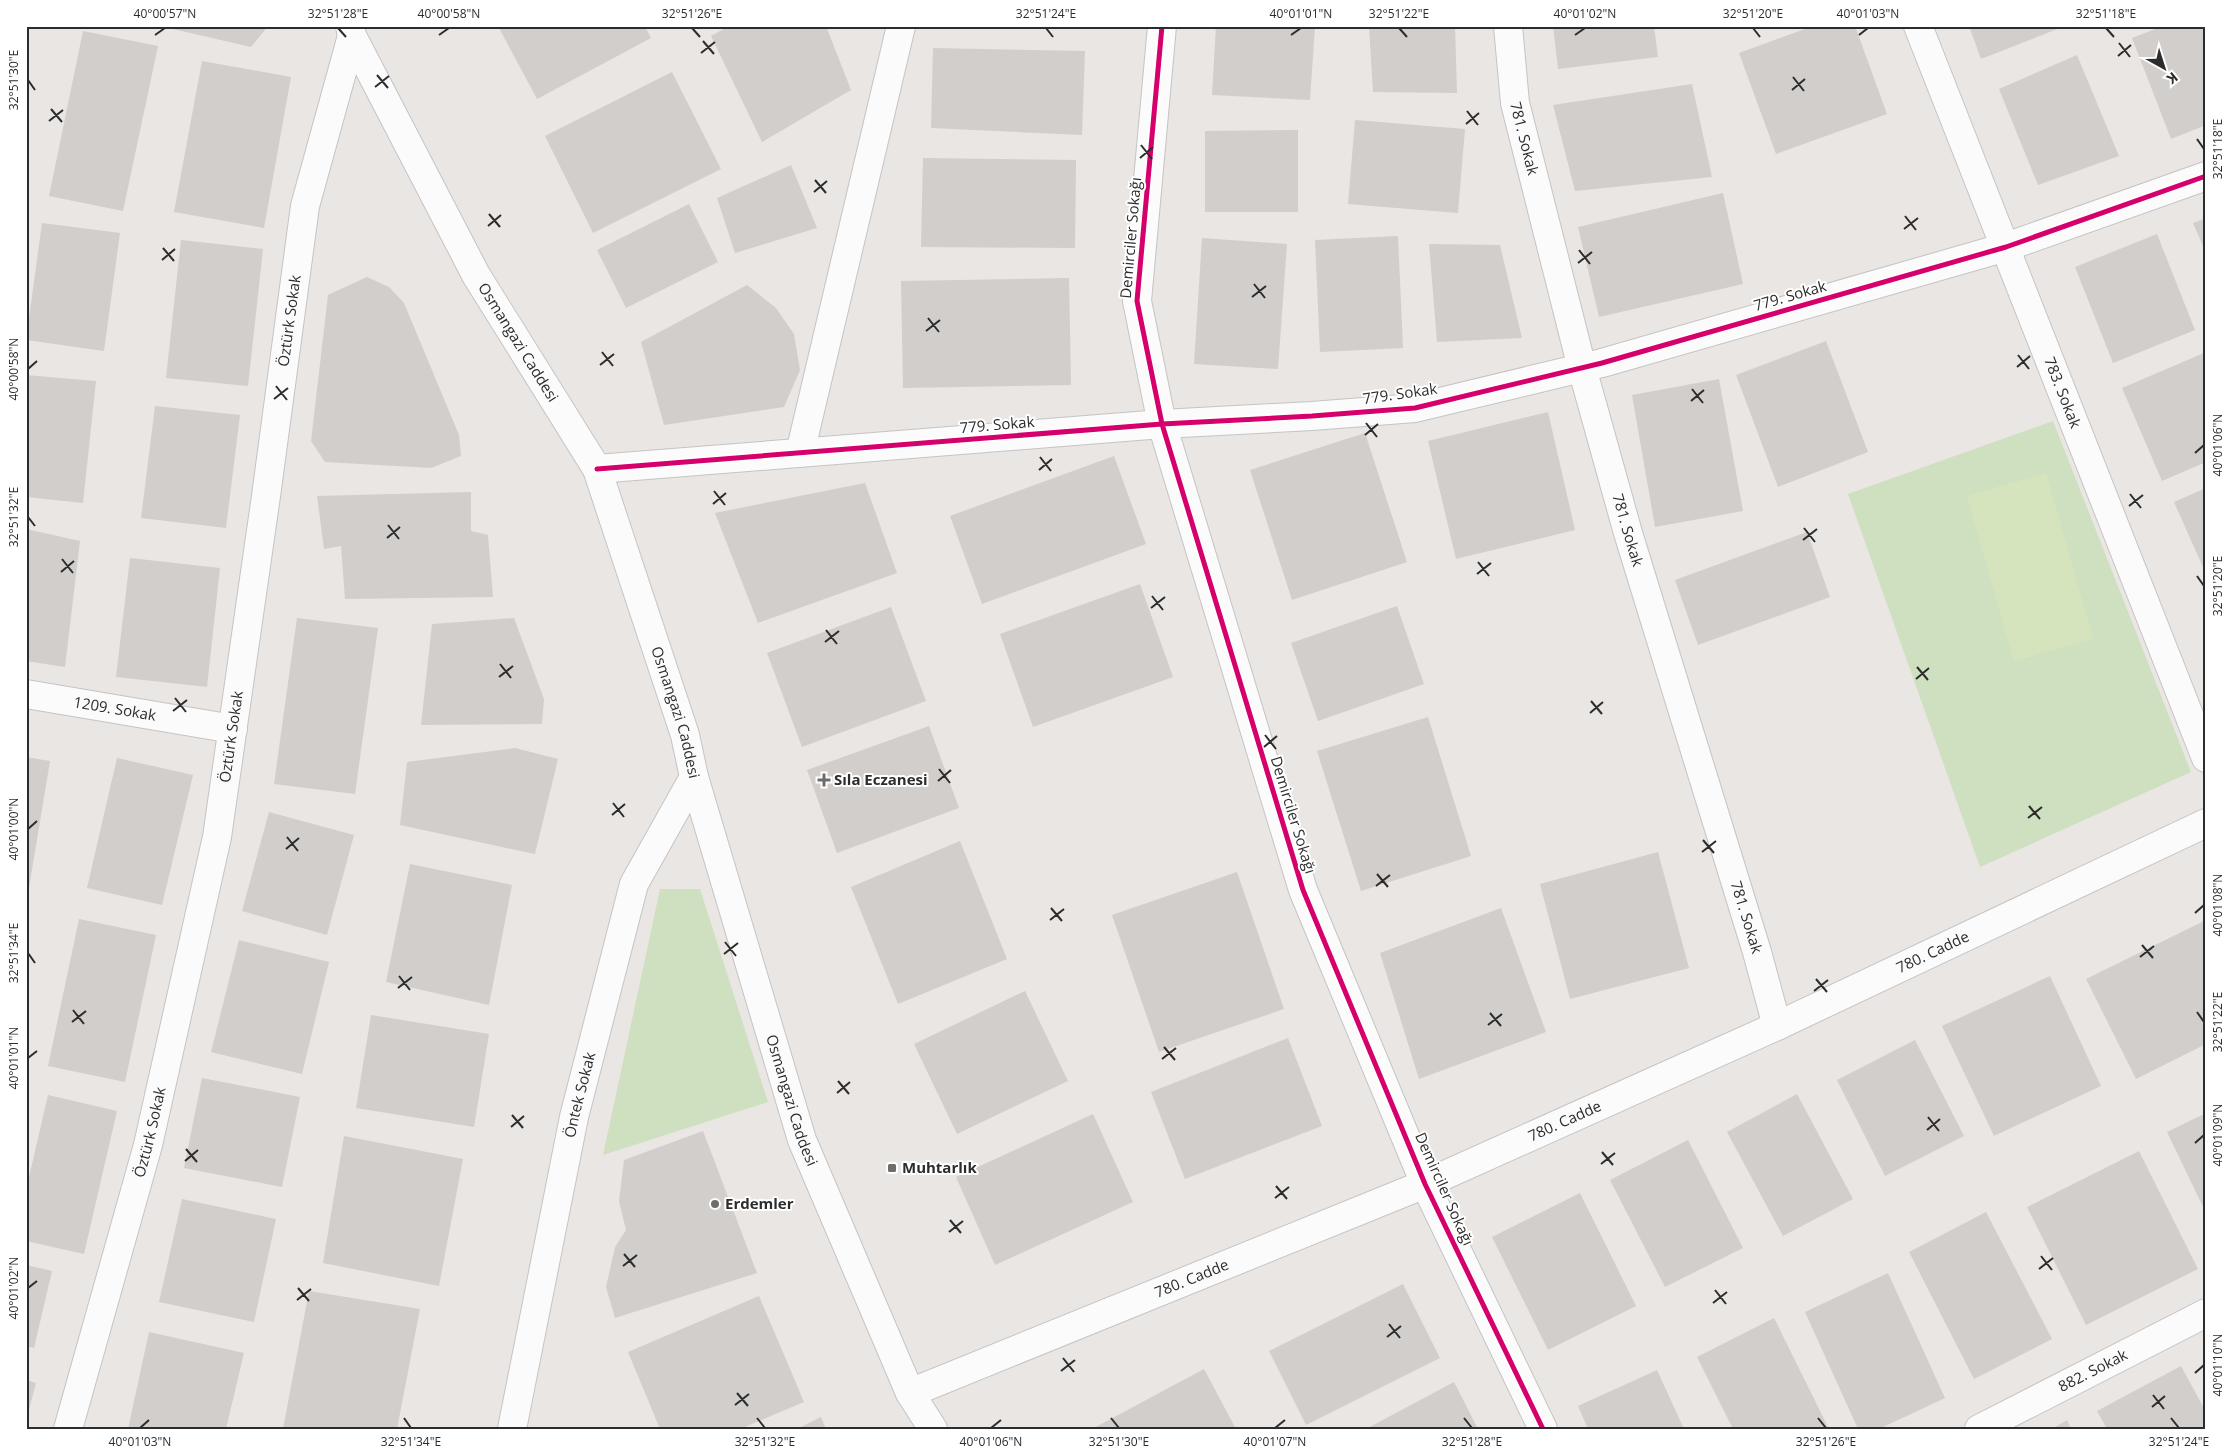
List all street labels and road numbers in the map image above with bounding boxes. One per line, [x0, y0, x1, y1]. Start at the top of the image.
street label: 781. Sokak [1506, 100, 1544, 177]
street label: Demirciler Sokağı [1115, 176, 1145, 299]
street label: Öztürk Sokak [272, 273, 305, 368]
street label: 779. Sokak [1751, 275, 1829, 315]
street label: Osmangazi Caddesi [474, 279, 564, 405]
street label: 783. Sokak [2040, 354, 2086, 431]
street label: 779. Sokak [1361, 378, 1438, 408]
street label: 779. Sokak [959, 411, 1035, 437]
street label: 781. Sokak [1608, 491, 1649, 569]
street label: Osmangazi Caddesi [647, 643, 705, 780]
street label: Öztürk Sokak [214, 689, 247, 784]
street label: 1209. Sokak [72, 691, 158, 725]
street label: Demirciler Sokağı [1267, 754, 1321, 876]
street label: 781. Sokak [1727, 878, 1768, 956]
street label: 780. Cadde [1893, 926, 1972, 977]
street label: Osmangazi Caddesi [762, 1032, 823, 1169]
street label: Öntek Sokak [559, 1049, 599, 1139]
street label: Öztürk Sokak [128, 1085, 170, 1180]
street label: 780. Cadde [1525, 1095, 1604, 1145]
street label: Demirciler Sokağı [1411, 1129, 1479, 1248]
street label: 780. Cadde [1151, 1254, 1231, 1302]
street label: 882. Sokak [2055, 1344, 2131, 1396]

